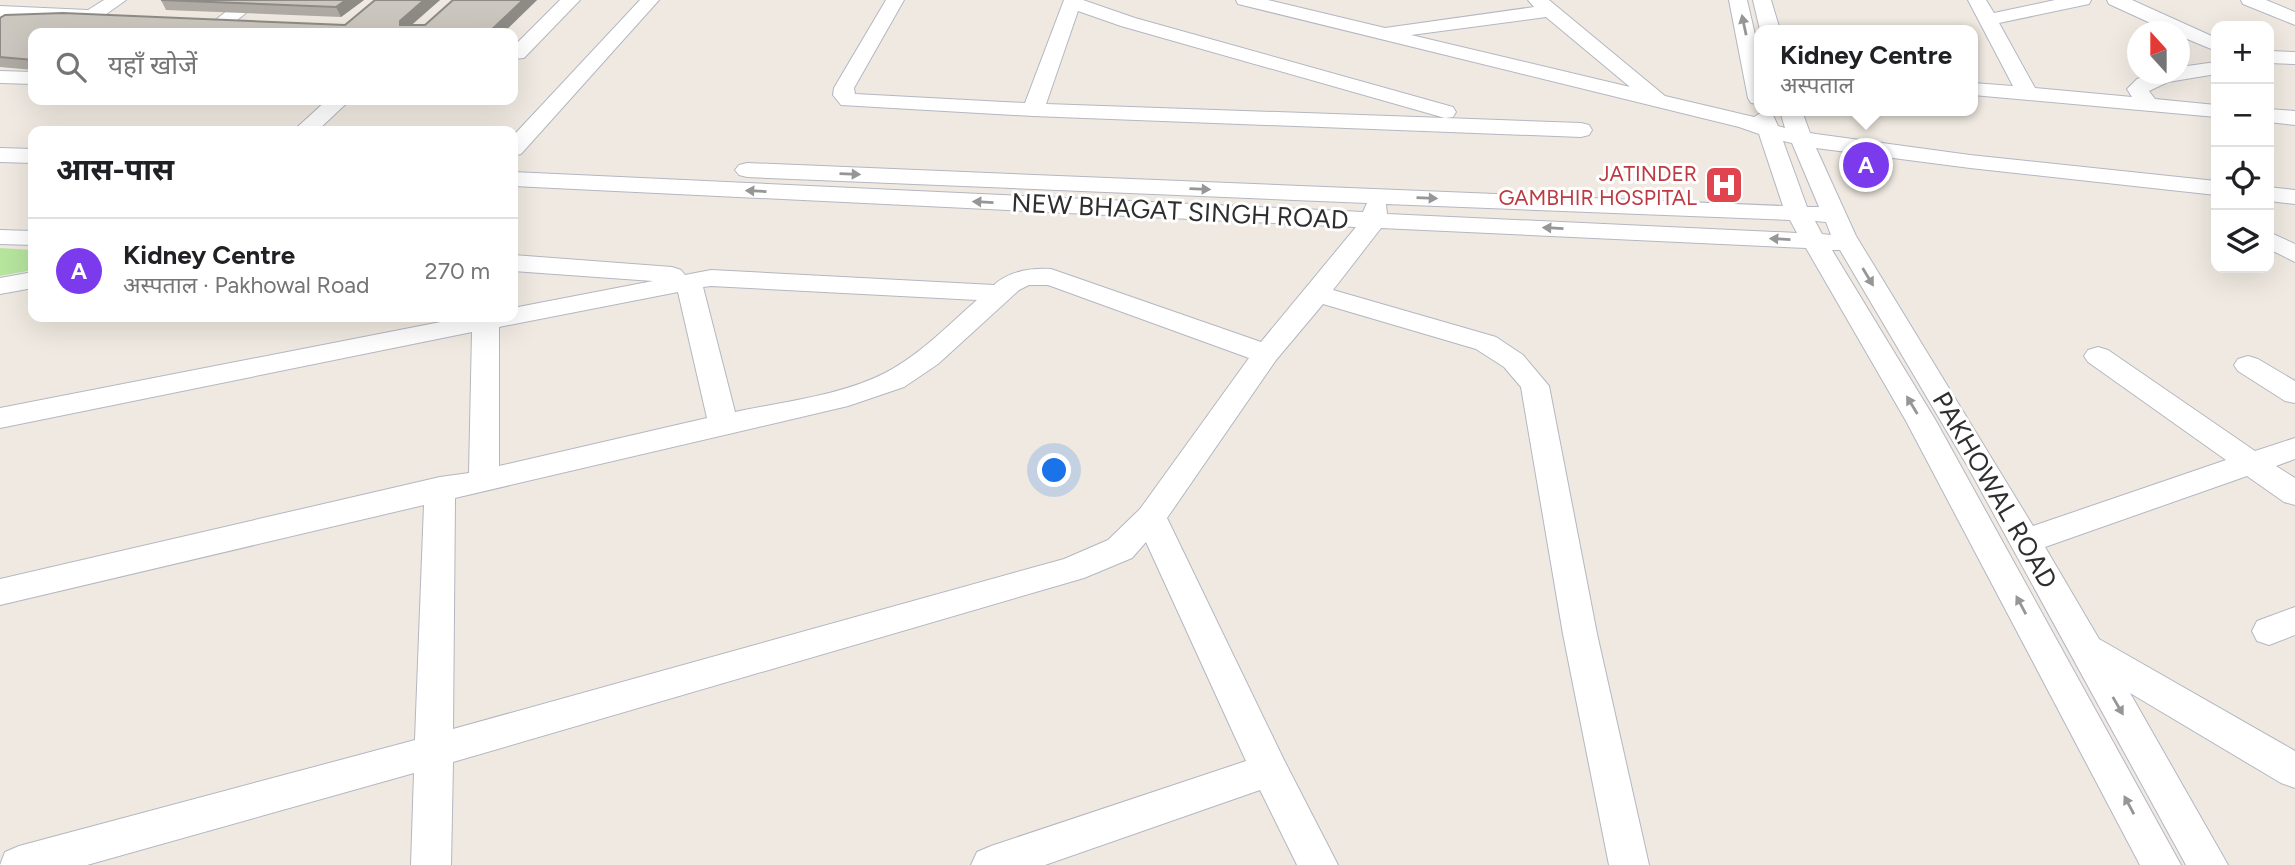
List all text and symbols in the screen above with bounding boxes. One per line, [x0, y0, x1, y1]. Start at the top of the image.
one-way arrow [1738, 14, 1749, 36]
north arrow [2127, 21, 2190, 84]
map controls [2211, 21, 2274, 273]
button: + [2211, 21, 2274, 84]
popup [1754, 25, 1978, 116]
search box [28, 28, 518, 105]
text: Kidney Centre [1780, 39, 1952, 71]
icon: search [52, 48, 90, 86]
text: यहाँ खोजें [108, 49, 197, 81]
text: अस्पताल [1780, 71, 1854, 99]
button: − [2211, 84, 2274, 147]
pin: A [1843, 139, 1889, 191]
button: locate [2211, 147, 2274, 210]
text: आस-पास [56, 151, 174, 188]
place label: JATINDER GAMBHIR HOSPITAL [1498, 161, 1697, 210]
hospital icon: JATINDER GAMBHIR HOSPITAL [1703, 164, 1745, 206]
one-way arrow [839, 168, 861, 179]
one-way arrow [1189, 183, 1211, 194]
one-way arrow [744, 185, 766, 196]
street label: NEW BHAGAT SINGH ROAD [1011, 186, 1349, 236]
one-way arrow [1416, 193, 1438, 204]
one-way arrow [972, 196, 994, 207]
button: layers [2211, 210, 2274, 273]
one-way arrow [1541, 223, 1563, 234]
one-way arrow [1769, 233, 1791, 244]
text: Kidney Centre [123, 239, 295, 271]
text: A [71, 257, 87, 285]
text: 270 m [425, 257, 490, 285]
one-way arrow [1862, 267, 1875, 286]
text: अस्पताल · Pakhowal Road [123, 271, 369, 299]
street label: PAKHOWAL ROAD [1926, 386, 2064, 594]
one-way arrow [1906, 395, 1918, 414]
your location [1037, 453, 1071, 487]
one-way arrow [2015, 594, 2027, 614]
one-way arrow [2112, 696, 2124, 716]
one-way arrow [2123, 795, 2134, 815]

